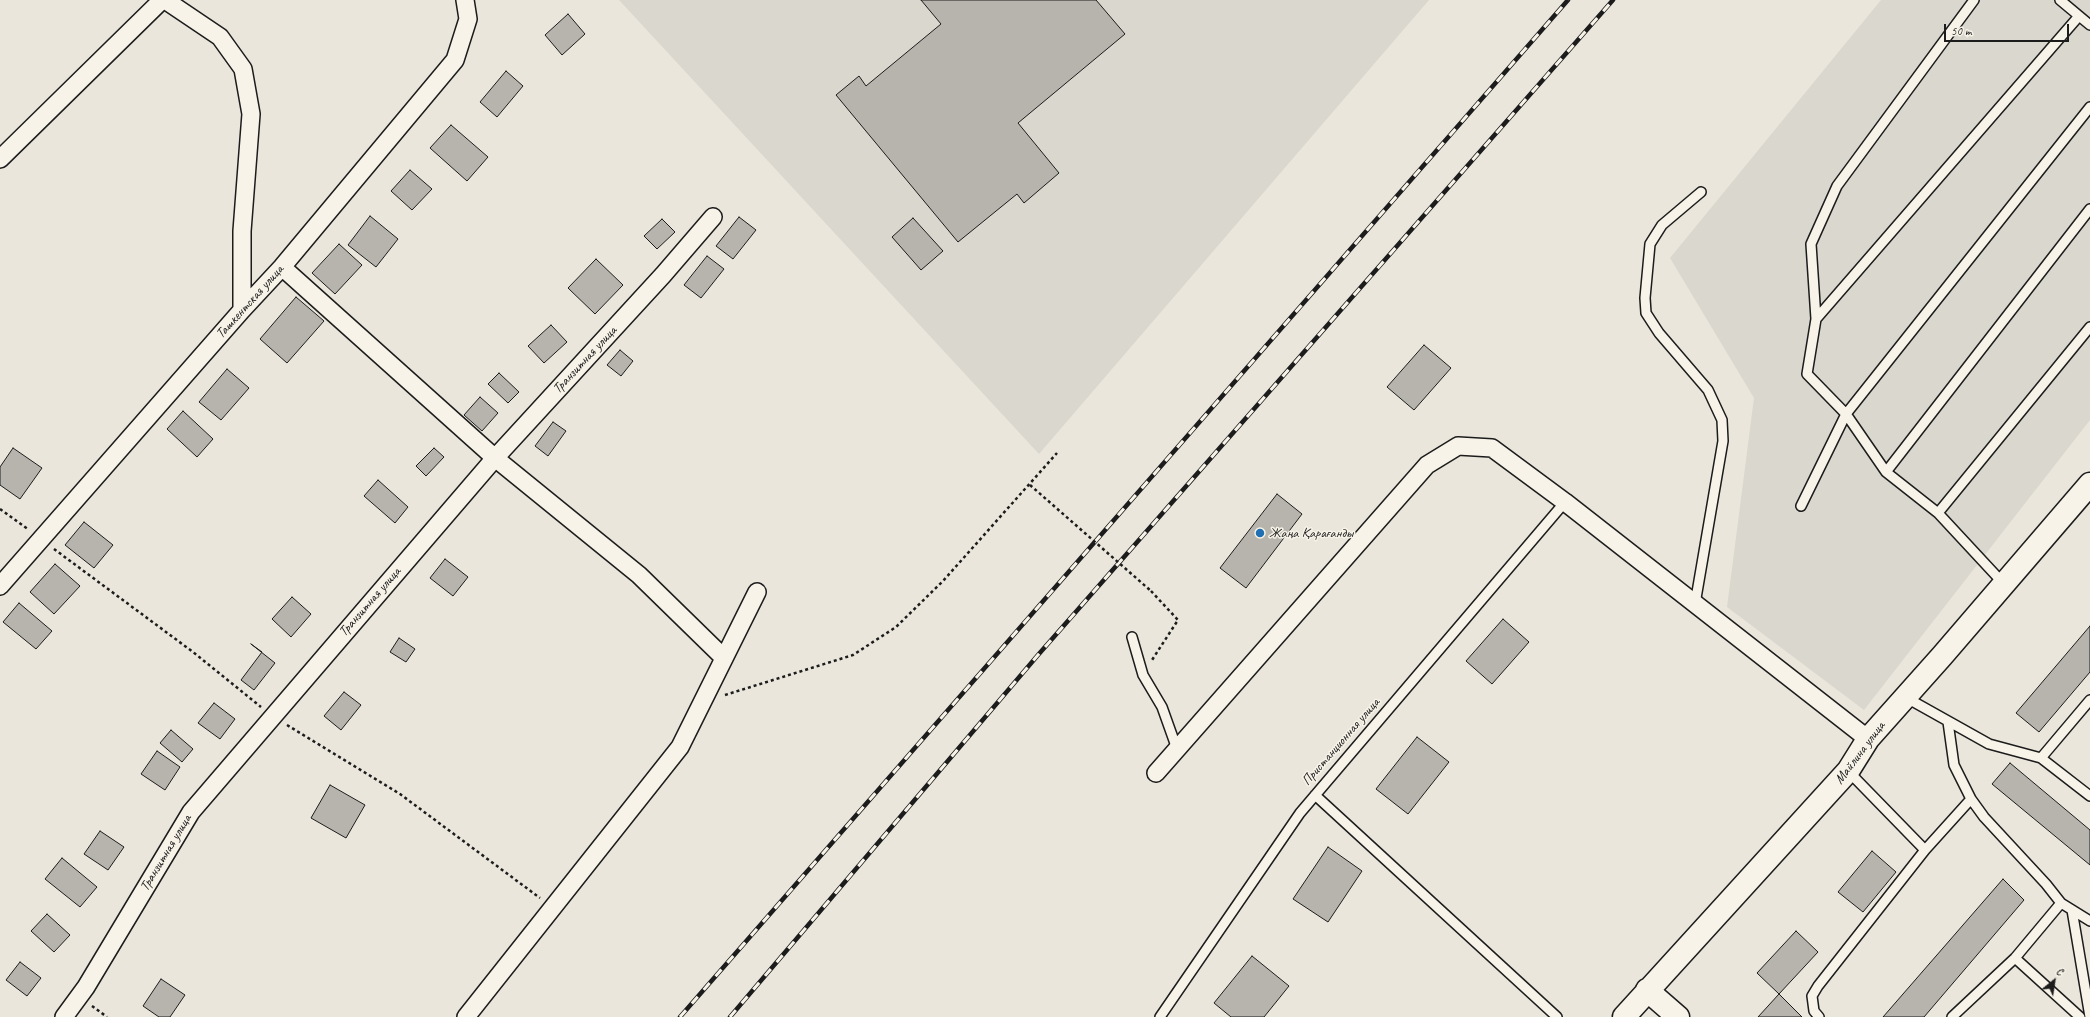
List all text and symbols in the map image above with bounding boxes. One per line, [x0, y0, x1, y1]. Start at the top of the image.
scale bar [1946, 16, 2071, 42]
text: 50 m [1951, 23, 1971, 39]
street label: Ташкентская улица [213, 262, 287, 342]
street label: Транзитная улица [549, 323, 621, 397]
place label: Жаңа Қарағанды [1269, 525, 1353, 541]
marker: Жаңа Қарағанды [1254, 527, 1266, 539]
street label: Транзитная улица [335, 564, 405, 640]
street label: Пристанционная улица [1298, 695, 1384, 789]
street label: Майлина улица [1831, 718, 1889, 788]
street label: Транзитная улица [137, 812, 195, 894]
north arrow [2034, 961, 2074, 1001]
text: С [2054, 963, 2066, 978]

